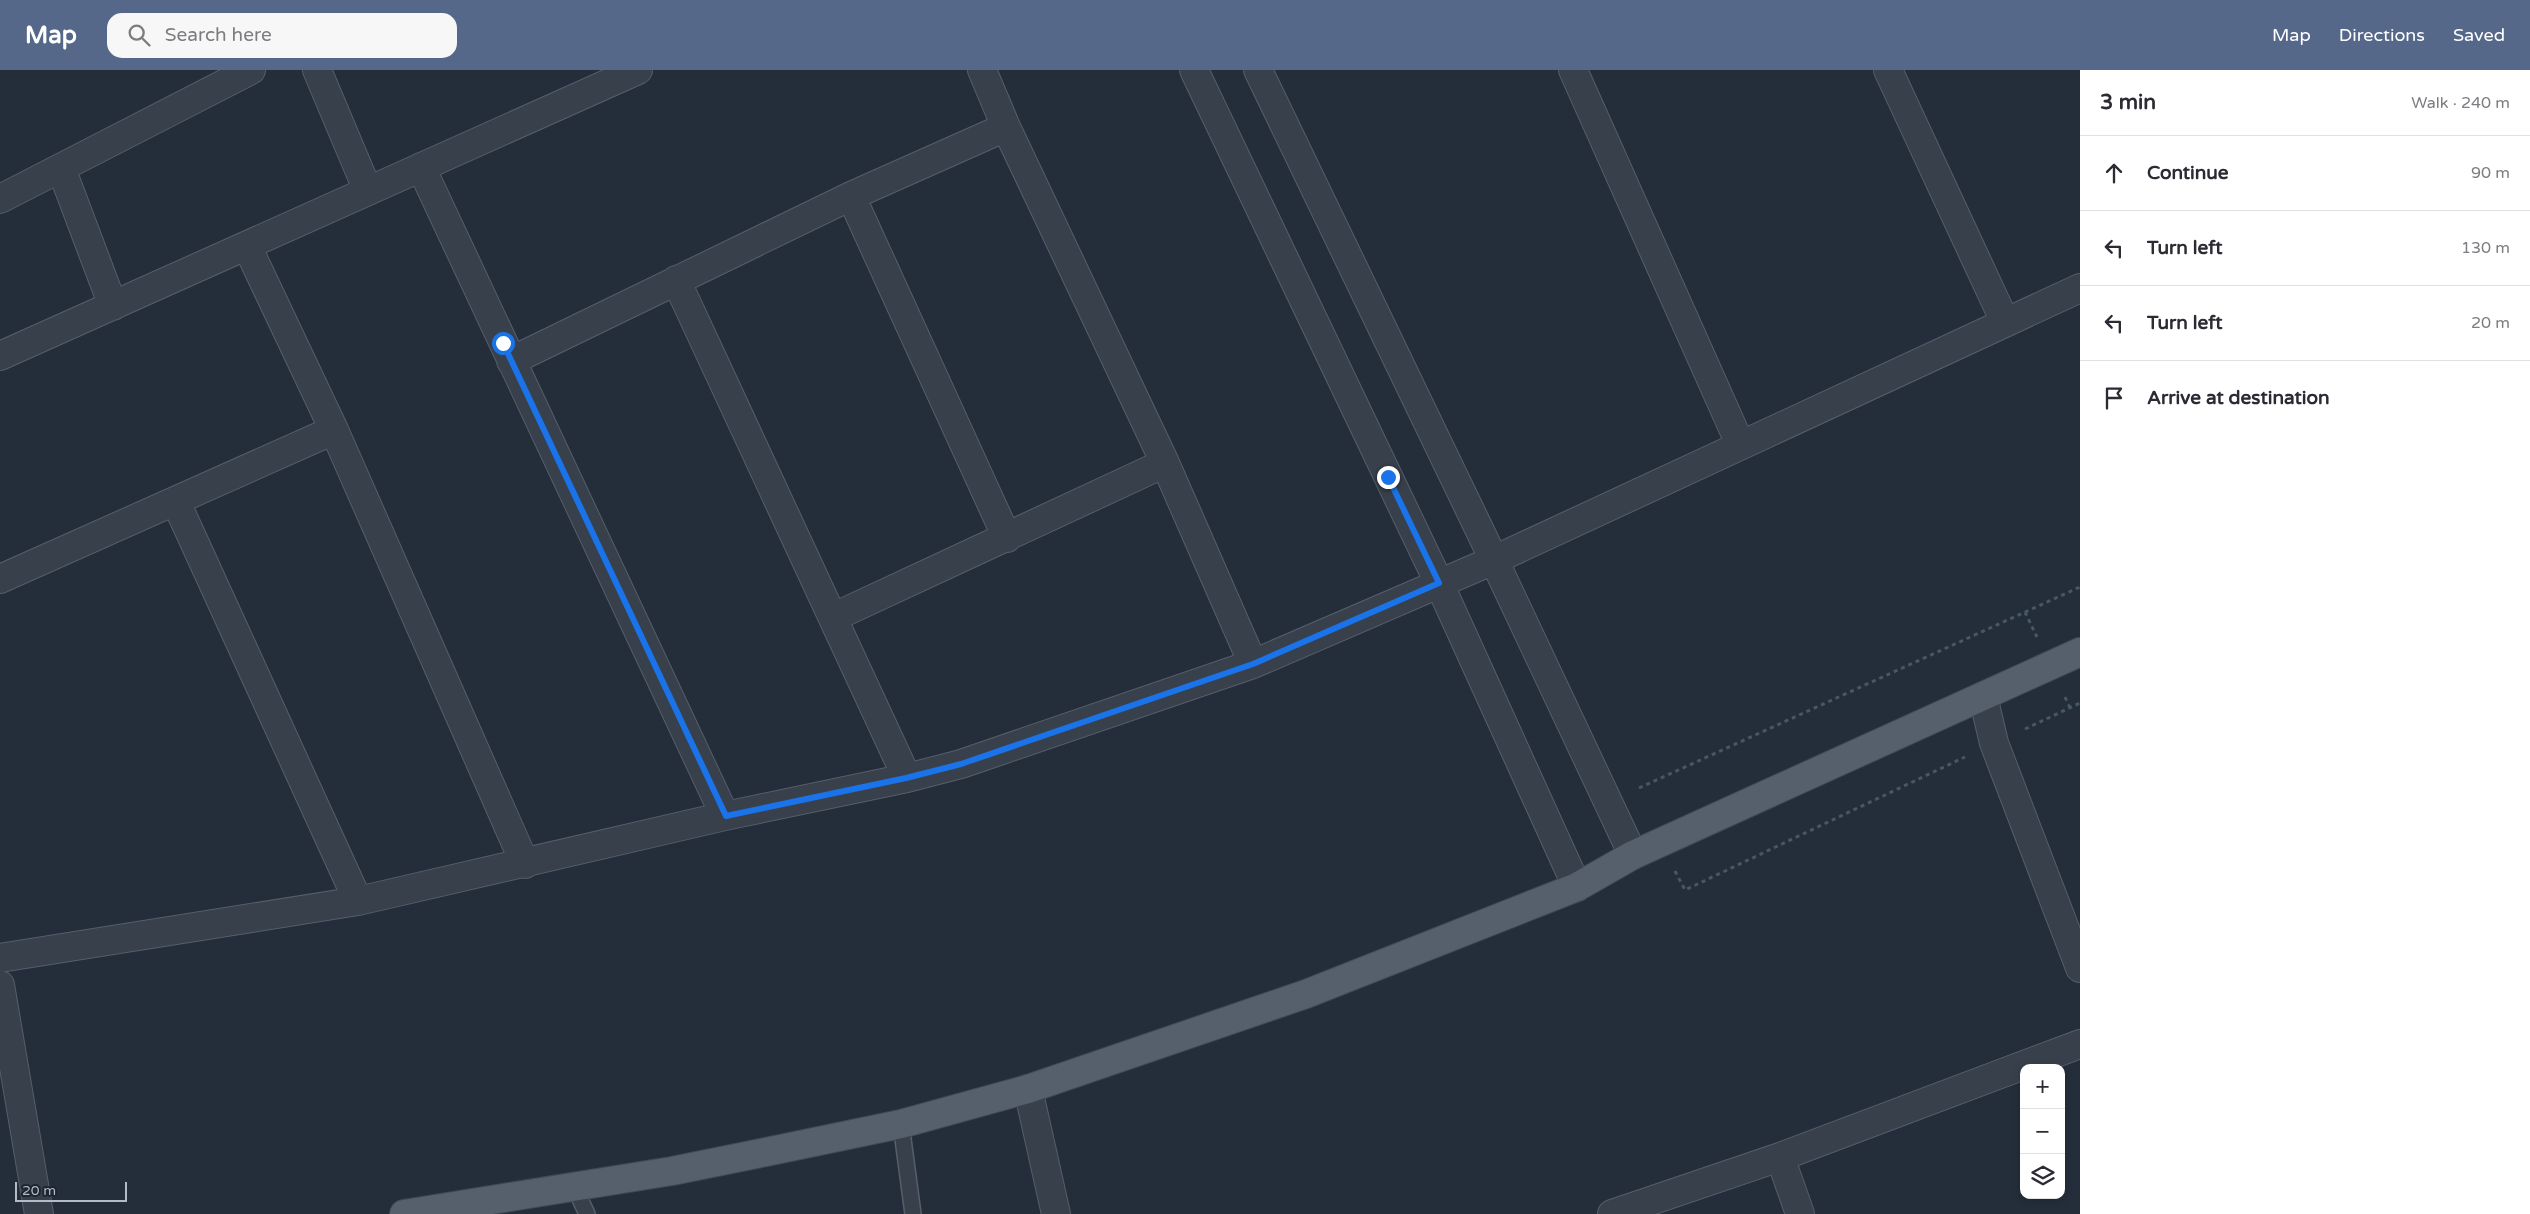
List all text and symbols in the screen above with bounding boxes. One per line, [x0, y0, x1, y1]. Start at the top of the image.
search box [107, 13, 457, 58]
text: Map [25, 21, 77, 50]
icon: search [125, 21, 153, 49]
text: Search here [165, 24, 272, 46]
text: Map [2272, 24, 2311, 46]
text: Directions [2339, 24, 2425, 46]
text: Saved [2453, 24, 2505, 46]
text: 3 min [2100, 90, 2156, 115]
text: Walk · 240 m [2411, 93, 2510, 113]
icon: ahead [2100, 159, 2128, 187]
text: Continue [2147, 162, 2229, 184]
text: 90 m [2471, 163, 2510, 183]
icon: left [2100, 234, 2128, 262]
text: Turn left [2147, 237, 2223, 259]
text: 130 m [2461, 238, 2510, 258]
icon: left [2100, 309, 2128, 337]
text: Turn left [2147, 312, 2223, 334]
text: 20 m [2471, 313, 2510, 333]
route start [492, 332, 515, 355]
icon: arrive [2100, 384, 2128, 412]
text: Arrive at destination [2147, 387, 2330, 409]
route end [1377, 466, 1400, 489]
map controls [2020, 1064, 2065, 1199]
button: + [2020, 1064, 2065, 1109]
button: − [2020, 1109, 2065, 1154]
button: layers [2020, 1154, 2065, 1199]
scale bar [15, 1179, 128, 1202]
text: 20 m [22, 1182, 56, 1199]

